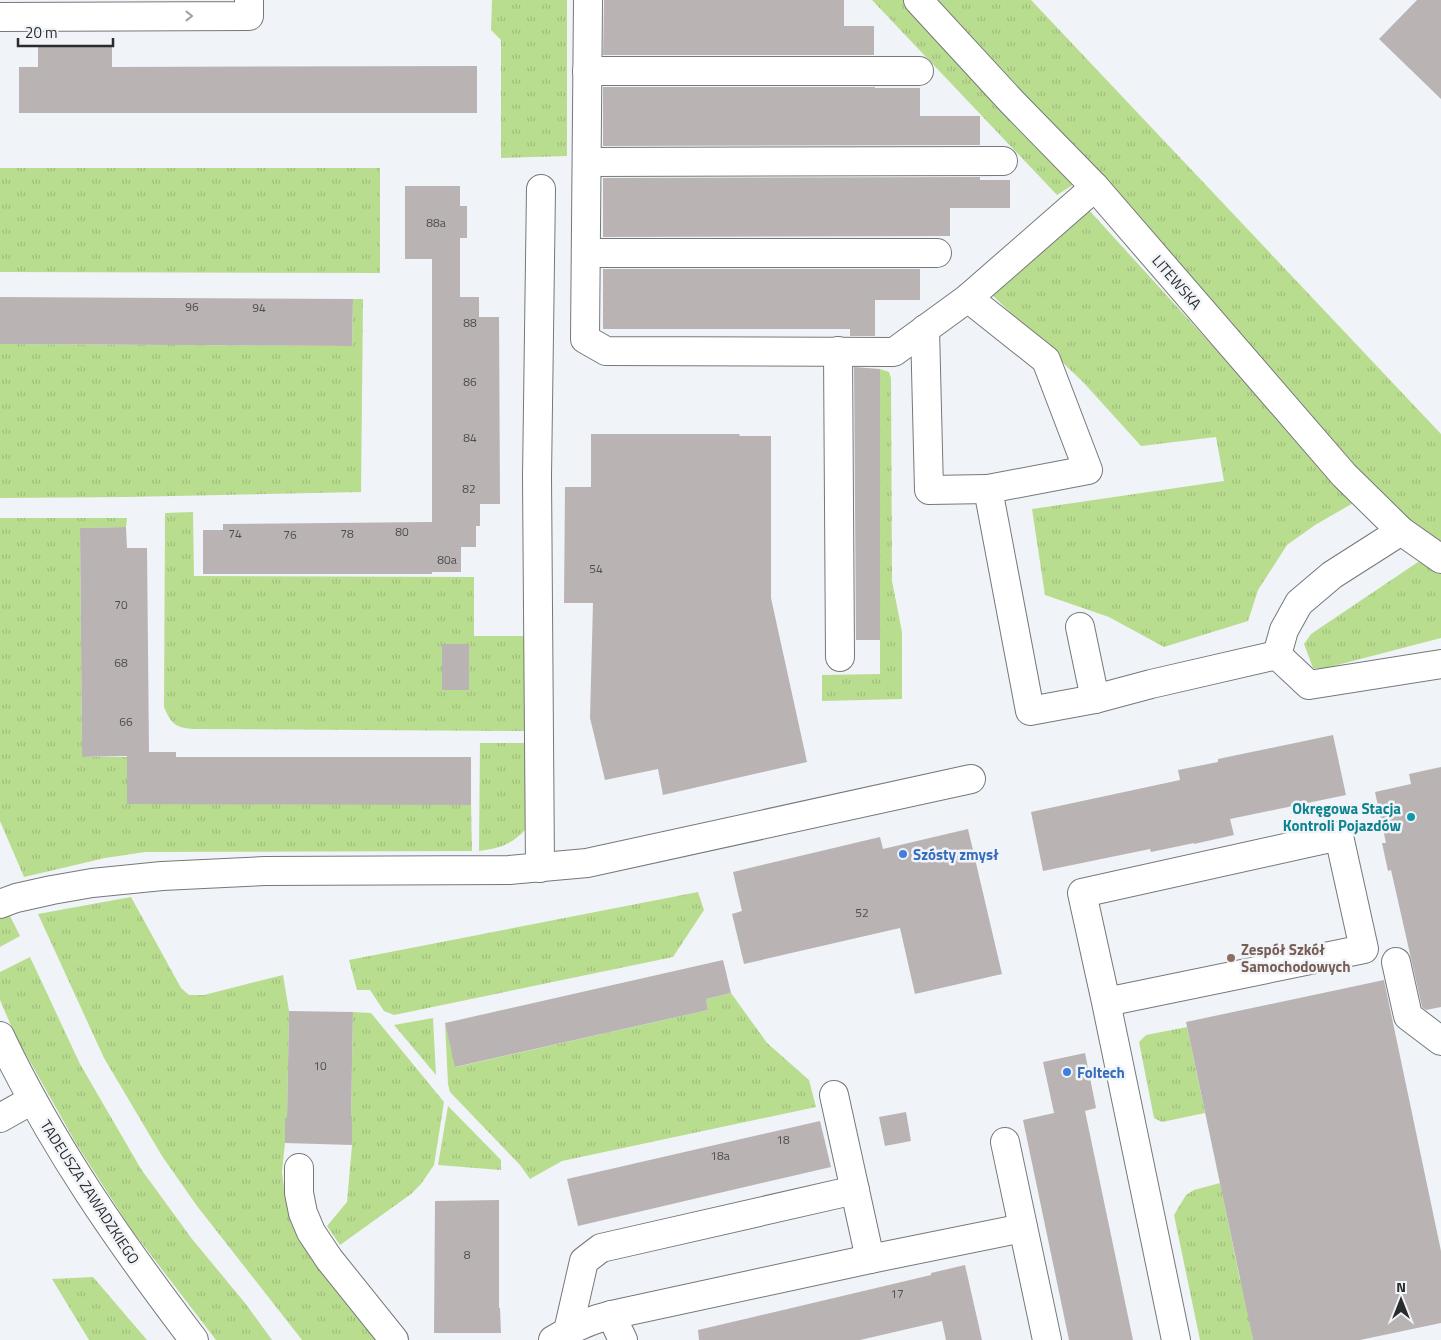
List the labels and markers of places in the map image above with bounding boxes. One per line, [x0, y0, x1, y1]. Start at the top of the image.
place label: Okręgowa Stacja Kontroli Pojazdów [1283, 797, 1401, 837]
marker: Okręgowa Stacja Kontroli Pojazdów [1405, 811, 1417, 823]
place label: Szósty zmysł [913, 843, 999, 866]
marker: Szósty zmysł [897, 848, 909, 860]
place label: Zespół Szkół Samochodowych [1241, 938, 1351, 978]
marker: Zespół Szkół Samochodowych [1225, 952, 1237, 964]
place label: Foltech [1077, 1061, 1125, 1084]
marker: Foltech [1061, 1066, 1073, 1078]

